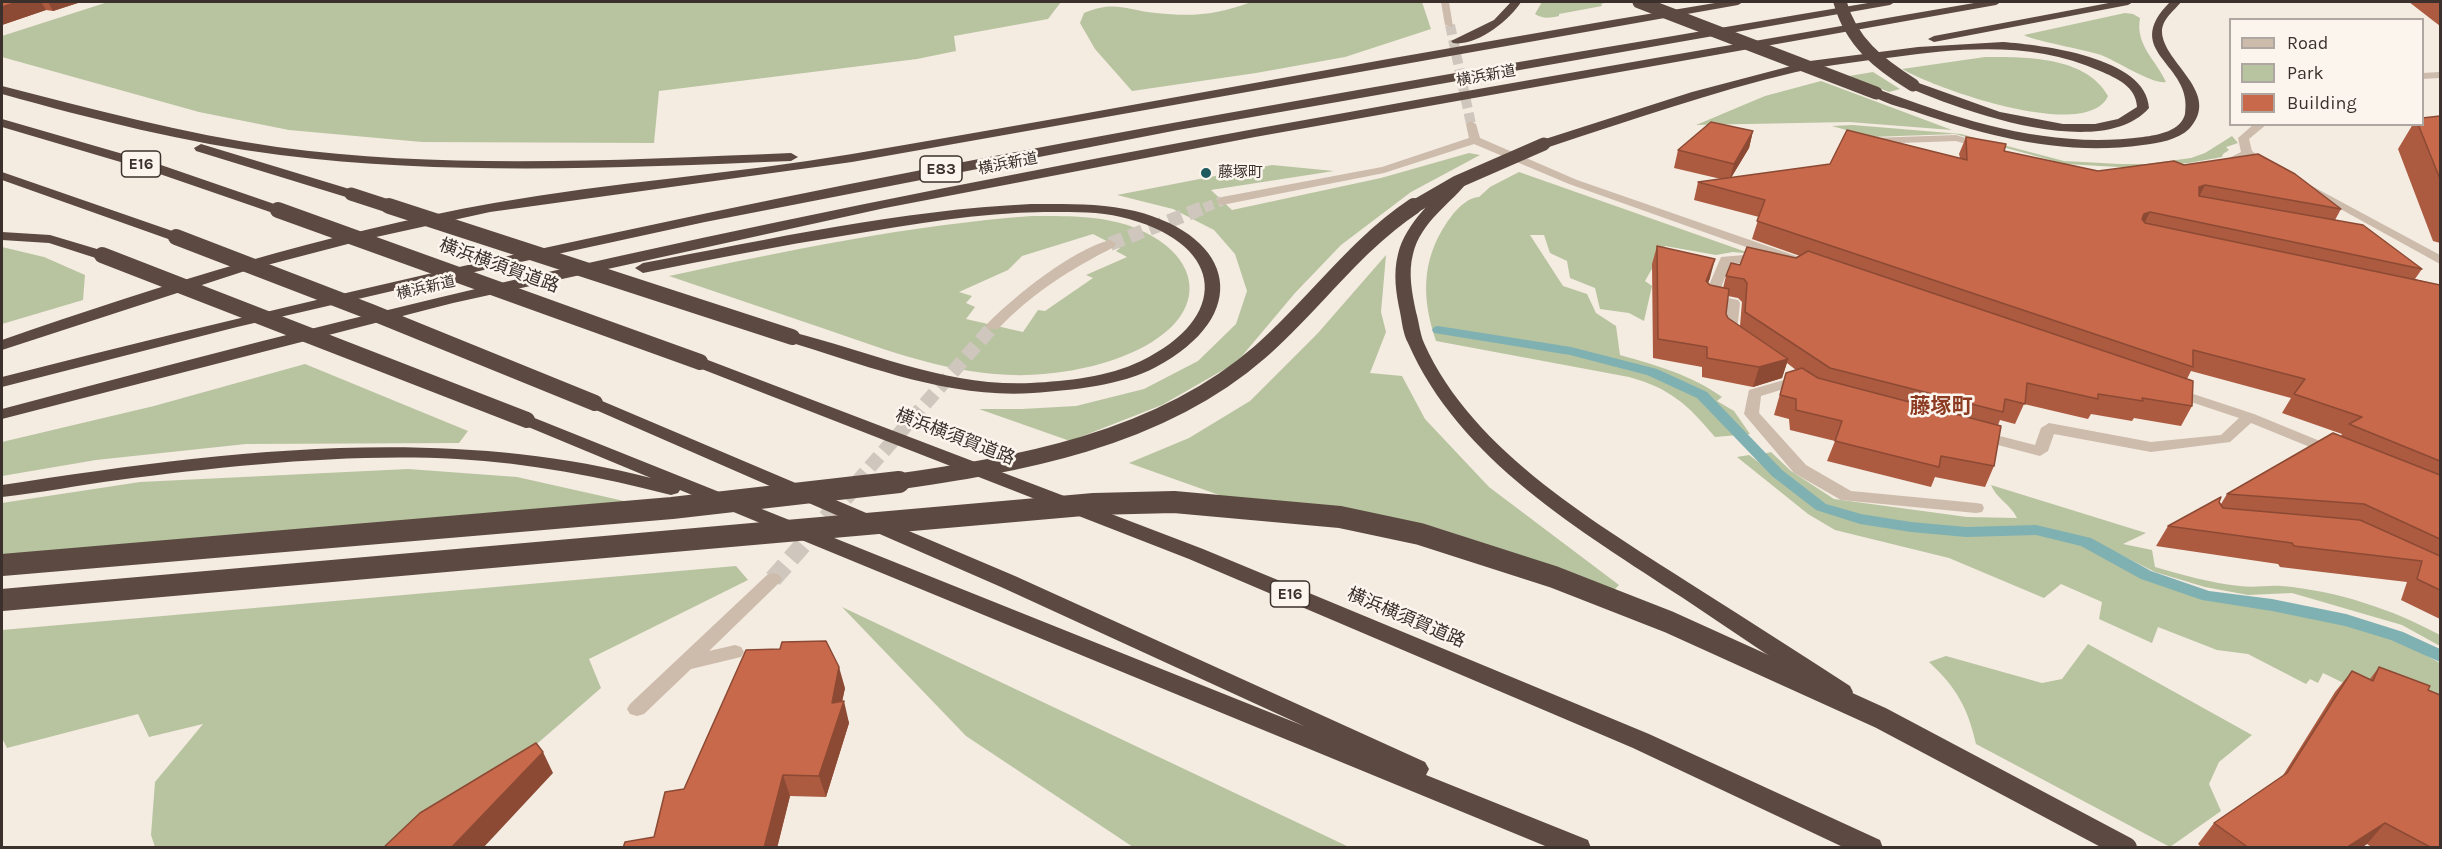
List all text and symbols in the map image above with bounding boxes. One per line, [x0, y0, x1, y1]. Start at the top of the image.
legend [2229, 18, 2424, 126]
text: Road [2287, 32, 2328, 54]
street label: 横浜新道 [1455, 62, 1517, 90]
text: Park [2287, 62, 2324, 84]
text: Building [2287, 92, 2357, 114]
street label: 横浜新道 [977, 149, 1039, 179]
road number: E16 [122, 151, 160, 177]
road number: E83 [920, 156, 962, 182]
place label: 藤塚町 [1218, 164, 1263, 182]
marker: 藤塚町 [1199, 166, 1213, 180]
street label: 横浜横須賀道路 [436, 234, 562, 298]
street label: 横浜新道 [395, 272, 457, 304]
district label: 藤塚町 [1910, 394, 1972, 420]
street label: 横浜横須賀道路 [892, 404, 1018, 470]
road number: E16 [1270, 581, 1310, 607]
street label: 横浜横須賀道路 [1344, 583, 1468, 653]

